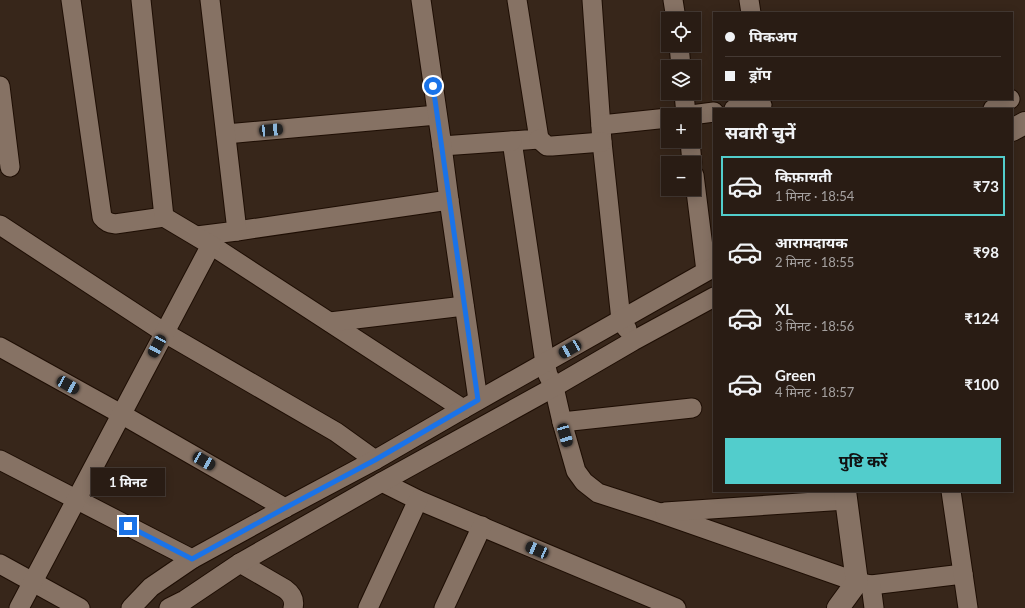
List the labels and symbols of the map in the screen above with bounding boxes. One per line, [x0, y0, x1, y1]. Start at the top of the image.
route start [424, 77, 442, 95]
car [259, 123, 283, 137]
car [146, 333, 168, 359]
car [557, 338, 583, 360]
car [55, 374, 81, 396]
car [556, 422, 574, 448]
car [191, 450, 217, 472]
callout: 1 मिनट [91, 468, 165, 496]
route end [119, 517, 137, 535]
car [524, 540, 550, 560]

